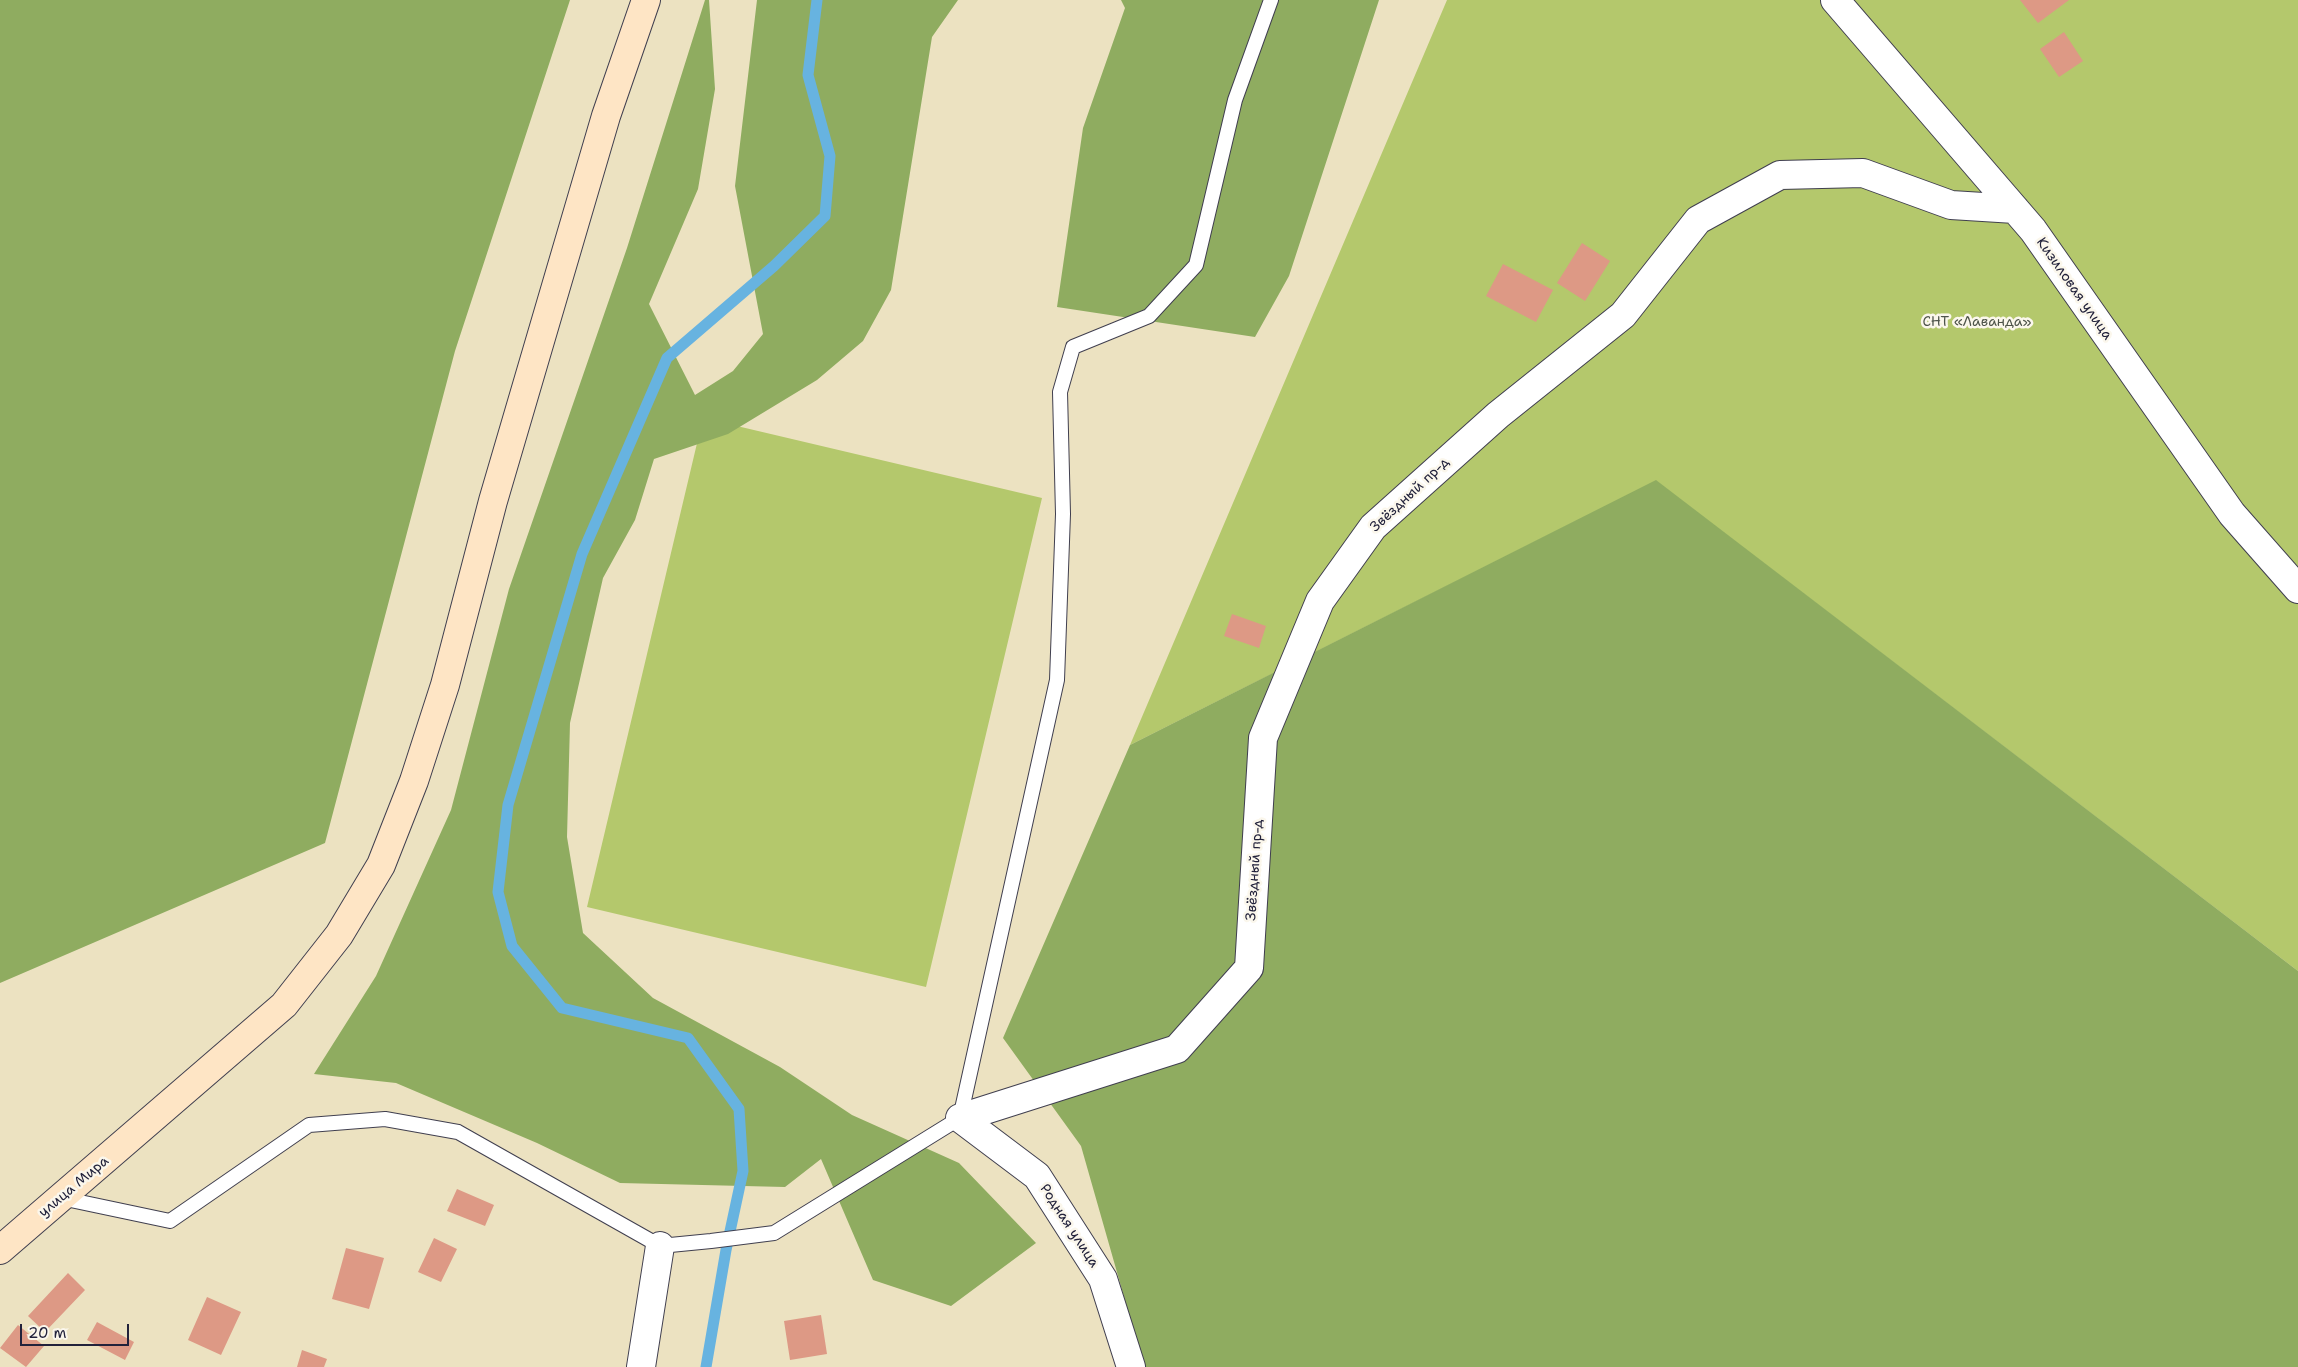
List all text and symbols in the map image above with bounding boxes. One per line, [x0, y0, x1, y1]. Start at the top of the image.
street label: Кизиловая улица [2032, 235, 2116, 343]
park label: СНТ «Лаванда» [1923, 314, 2031, 330]
street label: Звёздный пр-д [1367, 454, 1453, 536]
street label: Звёздный пр-д [1243, 819, 1267, 921]
street label: улица Мира [36, 1153, 112, 1221]
street label: Родная улица [1036, 1181, 1102, 1271]
scale bar [22, 1314, 131, 1346]
text: 20 m [28, 1323, 67, 1343]

